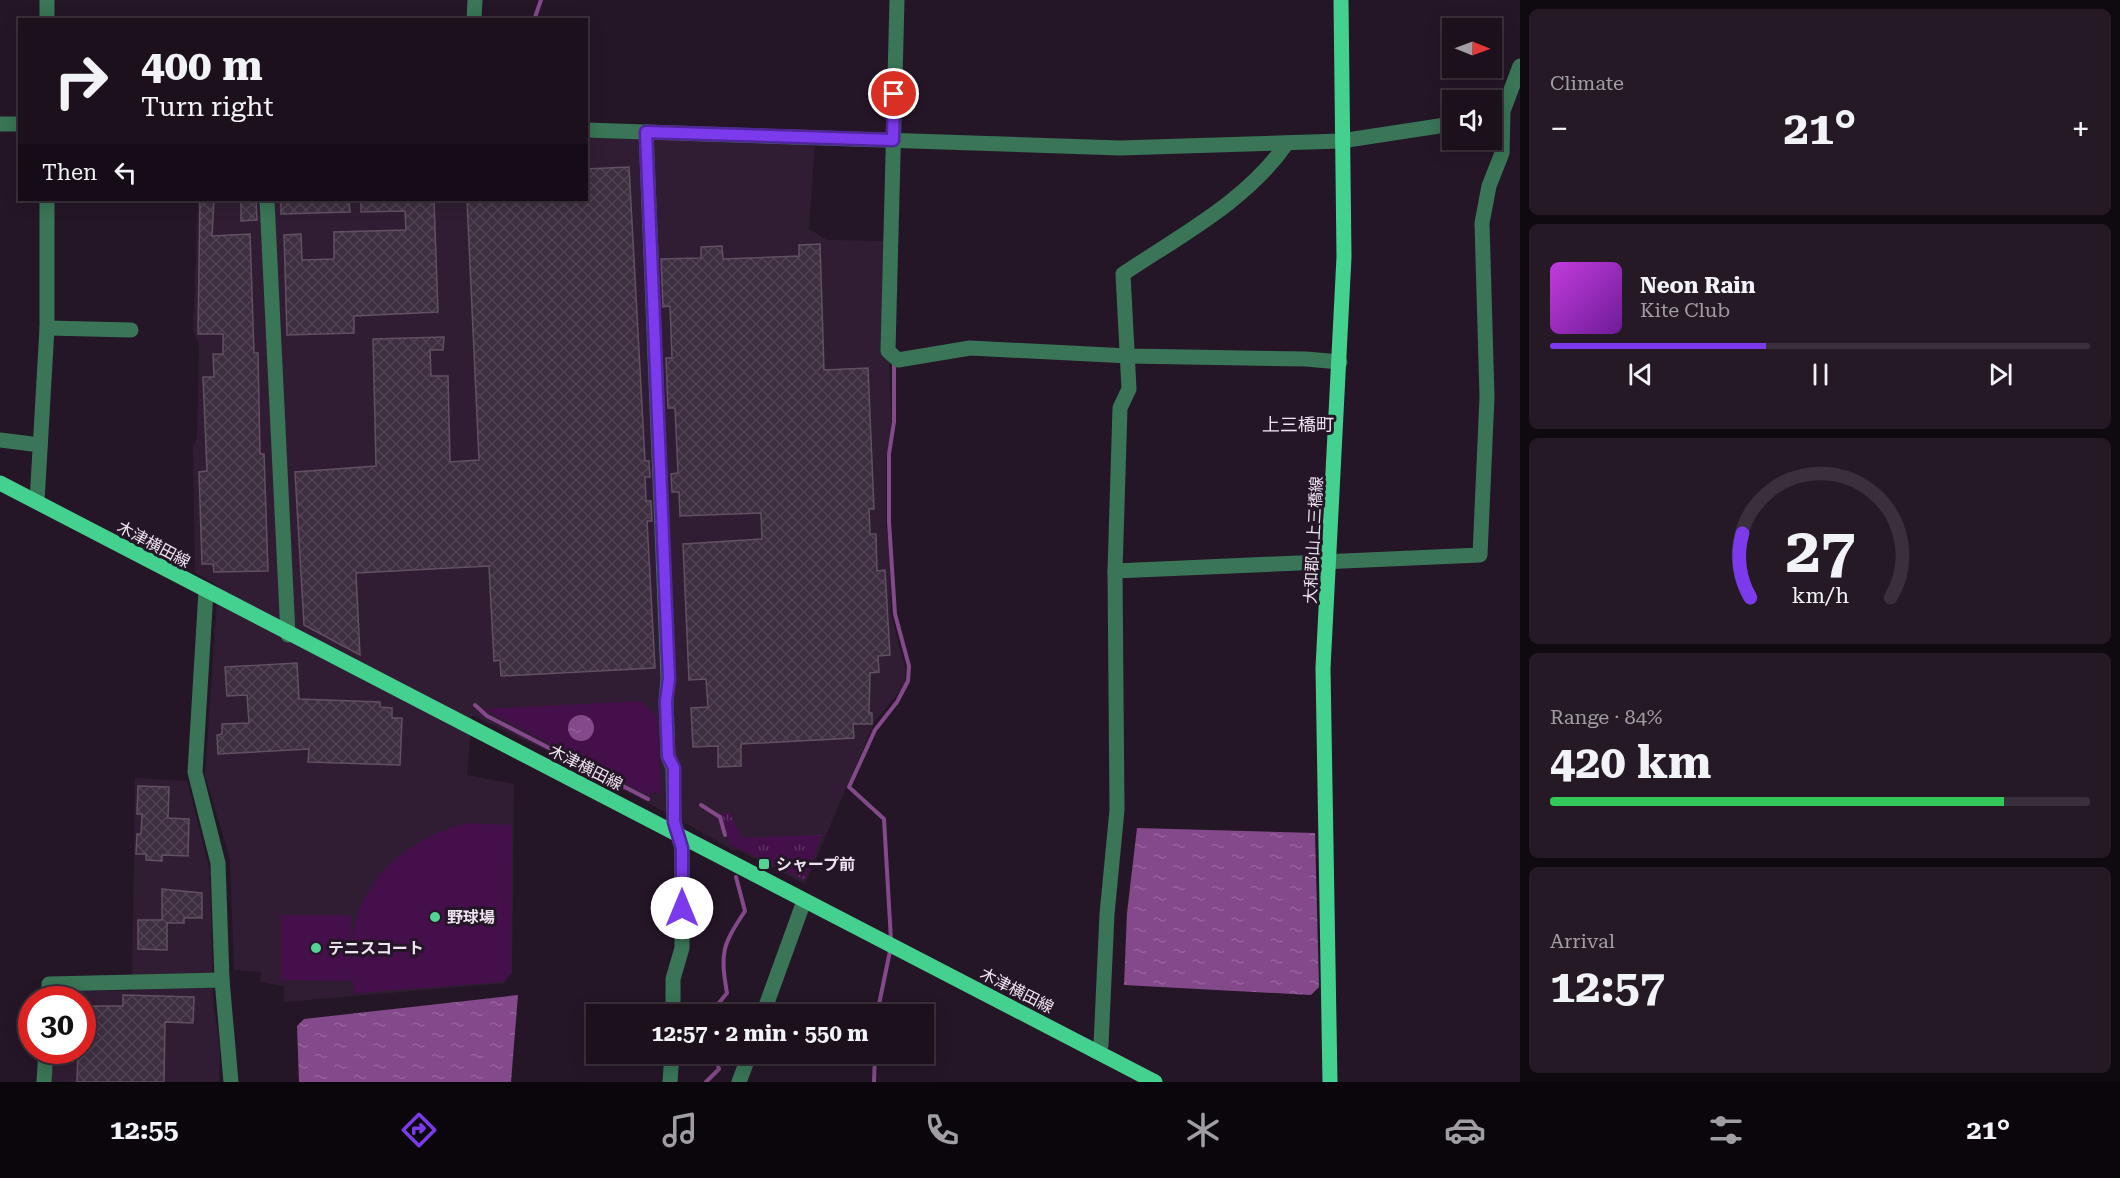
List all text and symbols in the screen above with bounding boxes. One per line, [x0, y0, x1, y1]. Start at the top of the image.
north arrow [1442, 18, 1502, 78]
map controls [1442, 18, 1502, 150]
text: 400 m [141, 41, 263, 90]
icon: right [42, 42, 120, 120]
pin [868, 68, 919, 119]
text: Climate [1550, 71, 1624, 95]
icon: arrive [877, 77, 910, 110]
button: sound [1442, 90, 1502, 150]
text: Turn right [141, 91, 274, 123]
text: 21° [1784, 102, 1856, 155]
text: − [1550, 109, 1568, 148]
text: + [2072, 109, 2090, 148]
icon: left [109, 156, 142, 189]
text: Then [42, 160, 97, 185]
text: Neon Rain [1640, 273, 1755, 298]
text: Kite Club [1640, 298, 1730, 322]
icon: previous [1624, 358, 1657, 391]
icon: pause [1804, 358, 1837, 391]
icon: next [1984, 358, 2017, 391]
district label: 上三橋町 [1262, 414, 1334, 435]
street label: 大和郡山上三橋線 [1301, 476, 1326, 604]
text: 27 [1785, 514, 1855, 587]
street label: 木津横田線 [114, 517, 194, 572]
text: km/h [1791, 583, 1849, 608]
text: Range · 84% [1550, 705, 1662, 729]
text: 420 km [1550, 736, 1711, 789]
street label: 木津横田線 [546, 741, 626, 794]
place label: シャープ前 [776, 855, 855, 874]
marker: シャープ前 [757, 857, 771, 871]
position arrow [650, 876, 714, 940]
place label: 野球場 [447, 908, 495, 927]
marker: 野球場 [428, 910, 442, 924]
text: Arrival [1550, 929, 1615, 953]
place label: テニスコート [328, 939, 424, 958]
marker: テニスコート [309, 941, 323, 955]
text: 12:57 [1550, 960, 1665, 1013]
street label: 木津横田線 [977, 964, 1057, 1017]
speed limit sign: 30 [18, 986, 96, 1064]
text: 12:57 · 2 min · 550 m [651, 1021, 869, 1046]
icon: directions [398, 1109, 440, 1151]
icon: music [659, 1109, 701, 1151]
icon: phone [921, 1109, 963, 1151]
icon: climate [1182, 1109, 1224, 1151]
icon: car [1444, 1109, 1486, 1151]
icon: filters [1705, 1109, 1747, 1151]
text: 12:55 [110, 1114, 179, 1146]
text: 21° [1967, 1114, 2010, 1146]

